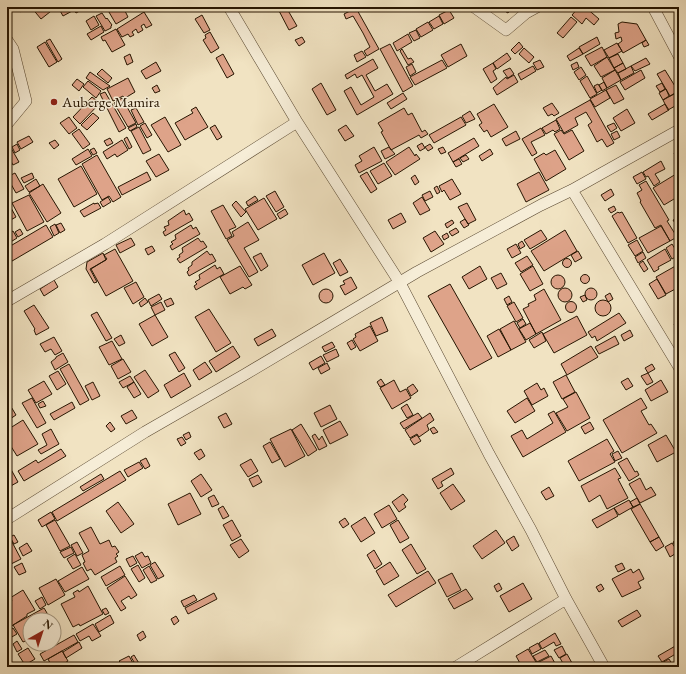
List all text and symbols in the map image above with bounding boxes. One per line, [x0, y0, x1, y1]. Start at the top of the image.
place label: Auberge Mamira [61, 92, 160, 111]
marker: Auberge Mamira [49, 97, 59, 107]
north arrow [22, 612, 62, 652]
text: N [40, 616, 56, 633]

